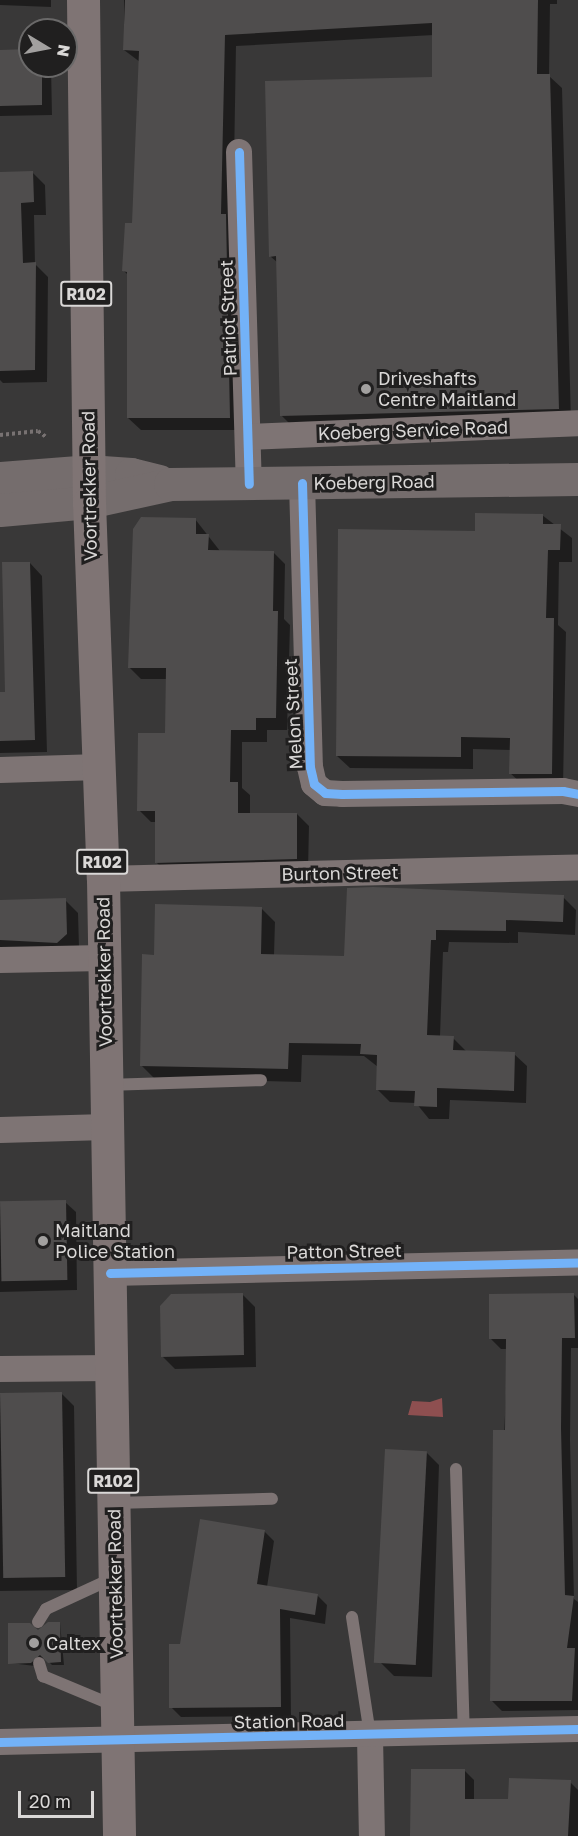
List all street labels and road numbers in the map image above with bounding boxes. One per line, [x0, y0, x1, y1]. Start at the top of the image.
street label: Patriot Street [215, 259, 241, 377]
road number: R102 [59, 281, 113, 307]
street label: Voortrekker Road [77, 411, 101, 561]
street label: Koeberg Service Road [317, 416, 509, 444]
street label: Koeberg Road [313, 470, 435, 494]
street label: Melon Street [279, 658, 307, 770]
road number: R102 [75, 849, 129, 875]
street label: Burton Street [281, 861, 399, 885]
street label: Voortrekker Road [92, 897, 116, 1047]
street label: Patton Street [286, 1239, 402, 1263]
road number: R102 [86, 1468, 140, 1494]
street label: Voortrekker Road [103, 1509, 127, 1659]
street label: Station Road [233, 1709, 345, 1733]

